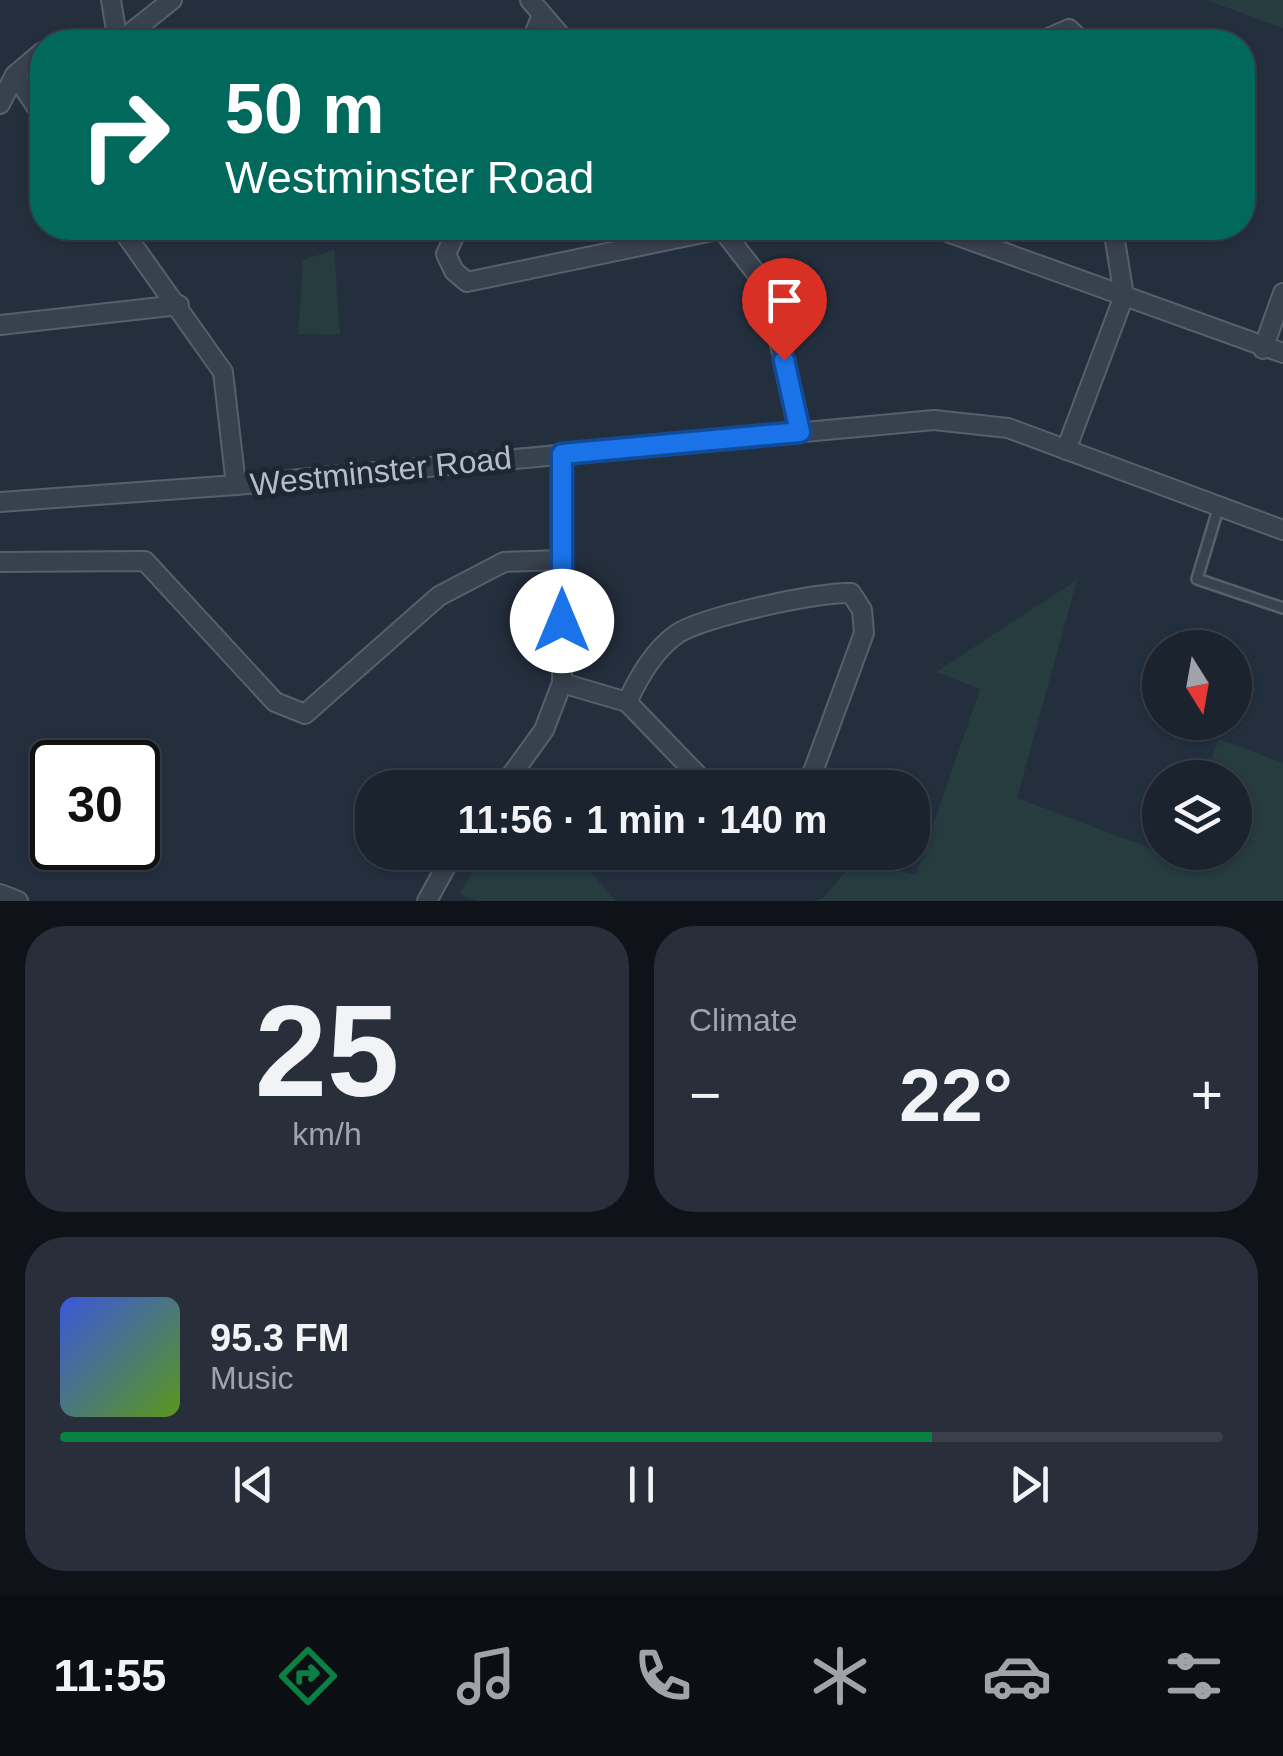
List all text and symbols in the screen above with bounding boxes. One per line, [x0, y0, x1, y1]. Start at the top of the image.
icon: right [60, 70, 190, 200]
text: 50 m [225, 70, 385, 148]
text: Westminster Road [225, 152, 594, 203]
pin [742, 258, 827, 361]
icon: arrive [757, 273, 812, 328]
street label: Westminster Road [249, 439, 513, 503]
position arrow [510, 569, 614, 673]
north arrow [1142, 630, 1252, 740]
map controls [1142, 630, 1252, 870]
speed limit sign: 30 [30, 740, 160, 870]
button: layers [1142, 760, 1252, 870]
text: 11:56 · 1 min · 140 m [458, 799, 827, 841]
text: 25 [255, 978, 399, 1124]
text: Climate [689, 1002, 797, 1038]
text: 22° [899, 1053, 1013, 1137]
text: − [689, 1064, 721, 1126]
text: + [1191, 1064, 1223, 1126]
text: km/h [292, 1116, 362, 1152]
text: 95.3 FM [210, 1317, 349, 1359]
text: Music [210, 1360, 294, 1396]
icon: previous [226, 1457, 281, 1512]
icon: pause [614, 1457, 669, 1512]
icon: next [1002, 1457, 1057, 1512]
icon: directions [273, 1641, 343, 1711]
icon: music [451, 1641, 521, 1711]
icon: phone [628, 1641, 698, 1711]
icon: climate [805, 1641, 875, 1711]
icon: car [982, 1641, 1052, 1711]
icon: filters [1159, 1641, 1229, 1711]
text: 11:55 [54, 1650, 166, 1701]

